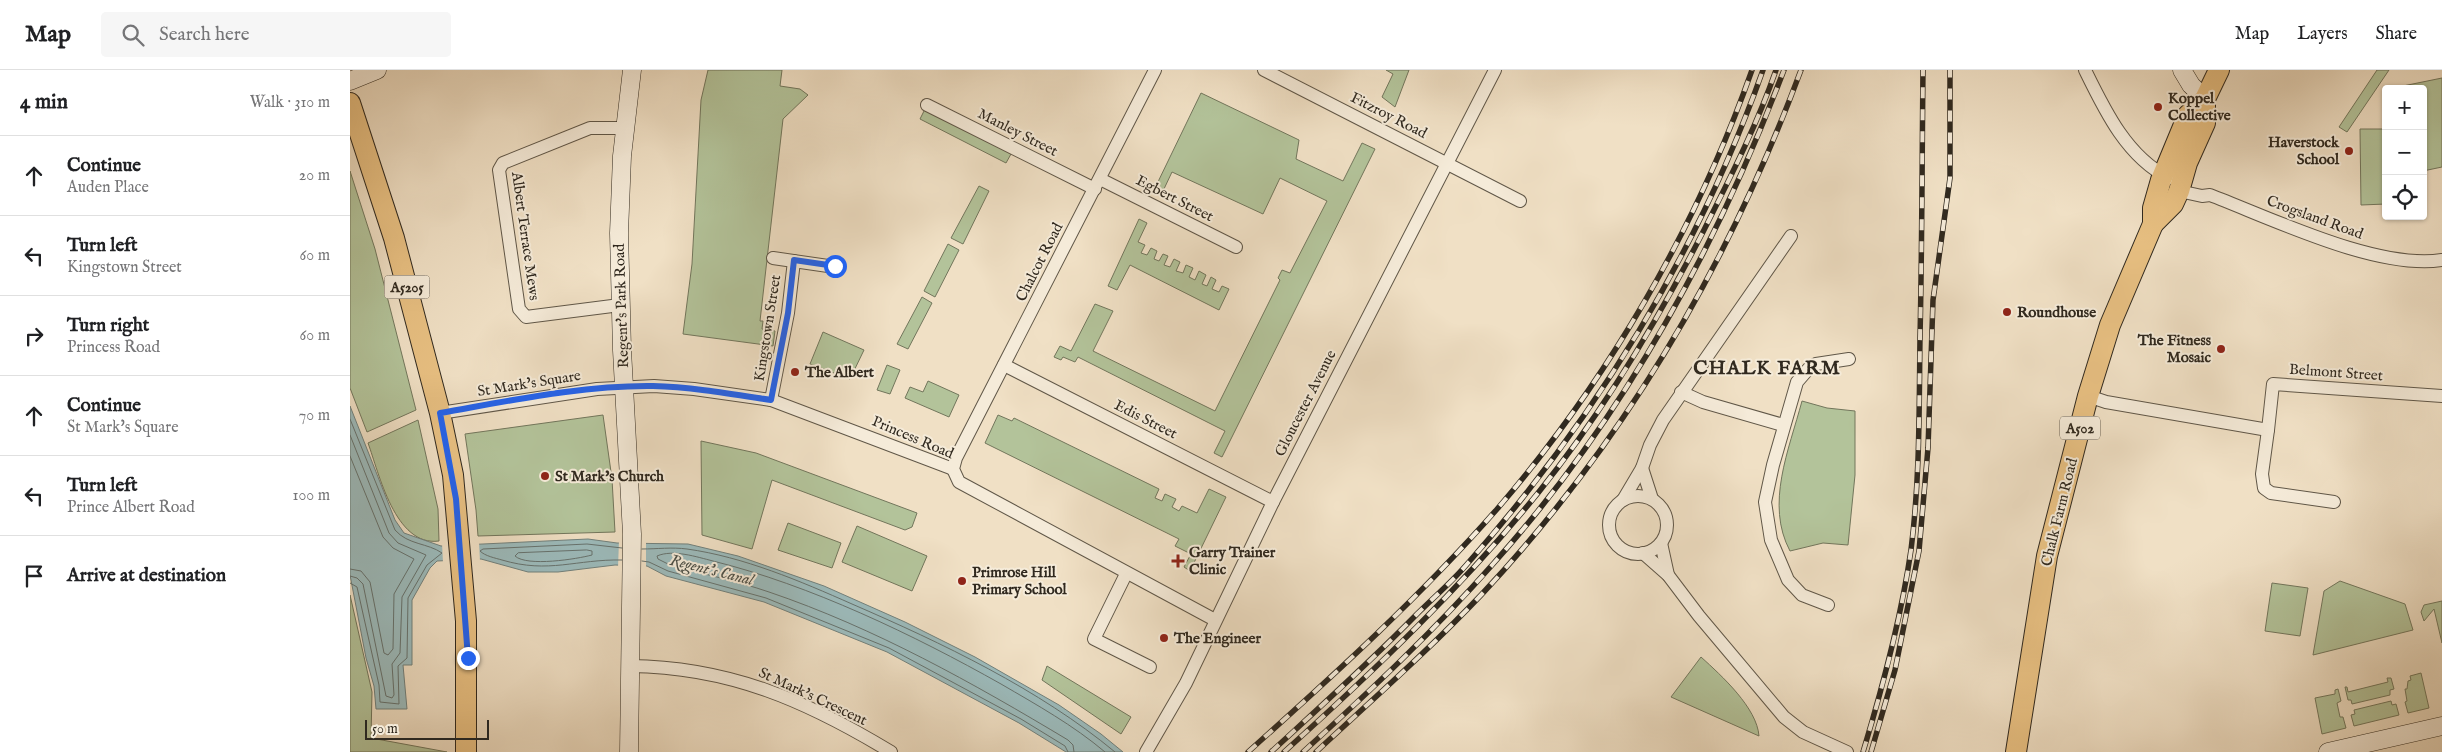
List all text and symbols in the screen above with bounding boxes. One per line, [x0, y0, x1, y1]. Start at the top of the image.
search box [101, 12, 451, 57]
text: Map [25, 19, 71, 50]
icon: search [119, 21, 147, 49]
text: Search here [159, 23, 250, 47]
text: Map [2235, 23, 2269, 46]
text: Layers [2297, 23, 2348, 46]
text: Share [2376, 23, 2417, 46]
map controls [2382, 85, 2427, 220]
button: + [2382, 85, 2427, 130]
street label: Fitzroy Road [1347, 88, 1431, 143]
text: 4 min [20, 89, 68, 116]
place label: Koppel Collective [2168, 89, 2231, 125]
text: Walk · 310 m [250, 93, 330, 113]
marker: Koppel Collective [2152, 101, 2164, 113]
street label: Manley Street [975, 104, 1061, 161]
button: − [2382, 130, 2427, 175]
place label: Haverstock School [2268, 133, 2340, 169]
marker: Haverstock School [2343, 145, 2355, 157]
text: Continue [67, 154, 141, 178]
icon: ahead [20, 162, 48, 190]
text: 20 m [299, 166, 330, 186]
street label: Albert Terrace Mews [507, 170, 544, 302]
street label: Egbert Street [1133, 171, 1217, 226]
button: locate [2382, 175, 2427, 220]
text: Auden Place [67, 178, 149, 198]
street label: Crogsland Road [2264, 191, 2367, 244]
street label: Chalcot Road [1011, 219, 1068, 305]
text: Turn left [67, 234, 138, 258]
icon: left [20, 242, 48, 270]
street label: Regent's Park Road [610, 242, 633, 369]
text: 60 m [300, 246, 330, 266]
route start [824, 255, 847, 278]
text: Kingstown Street [67, 258, 182, 278]
street label: Kingstown Street [750, 273, 785, 383]
road number: A5205 [384, 276, 430, 298]
place label: Roundhouse [2017, 303, 2096, 322]
marker: Roundhouse [2001, 306, 2013, 318]
text: Turn right [67, 314, 149, 338]
icon: right [20, 322, 48, 350]
text: 60 m [300, 326, 330, 346]
place label: The Fitness Mosaic [2137, 331, 2212, 367]
text: Princess Road [67, 338, 160, 358]
marker: The Fitness Mosaic [2215, 343, 2227, 355]
street label: Gloucester Avenue [1270, 347, 1341, 460]
district label: CHALK FARM [1693, 356, 1841, 381]
street label: Belmont Street [2288, 360, 2384, 385]
place label: The Albert [804, 363, 875, 382]
street label: St Mark's Square [476, 366, 582, 401]
marker: The Albert [789, 366, 801, 378]
text: Continue [67, 394, 141, 418]
street label: Edis Street [1111, 395, 1180, 443]
icon: ahead [20, 402, 48, 430]
text: 70 m [299, 406, 330, 426]
street label: Princess Road [869, 412, 958, 464]
road number: A502 [2060, 416, 2100, 439]
text: St Mark's Square [67, 418, 178, 438]
street label: Chalk Farm Road [2037, 455, 2082, 568]
place label: St Mark's Church [555, 467, 665, 486]
marker: St Mark's Church [539, 470, 551, 482]
text: Turn left [67, 474, 138, 498]
icon: left [20, 482, 48, 510]
text: 100 m [293, 486, 330, 506]
text: Prince Albert Road [67, 498, 195, 518]
place label: Garry Trainer Clinic [1189, 543, 1276, 579]
water label: Regent's Canal [668, 551, 757, 591]
marker: Garry Trainer Clinic [1171, 554, 1185, 568]
icon: arrive [20, 562, 48, 590]
place label: Primrose Hill Primary School [972, 563, 1068, 599]
text: Arrive at destination [67, 564, 226, 588]
marker: Primrose Hill Primary School [956, 575, 968, 587]
place label: The Engineer [1173, 629, 1261, 648]
marker: The Engineer [1158, 632, 1170, 644]
route end [457, 647, 480, 670]
street label: St Mark's Crescent [756, 663, 870, 730]
scale bar [365, 717, 489, 740]
text: 50 m [372, 720, 398, 738]

